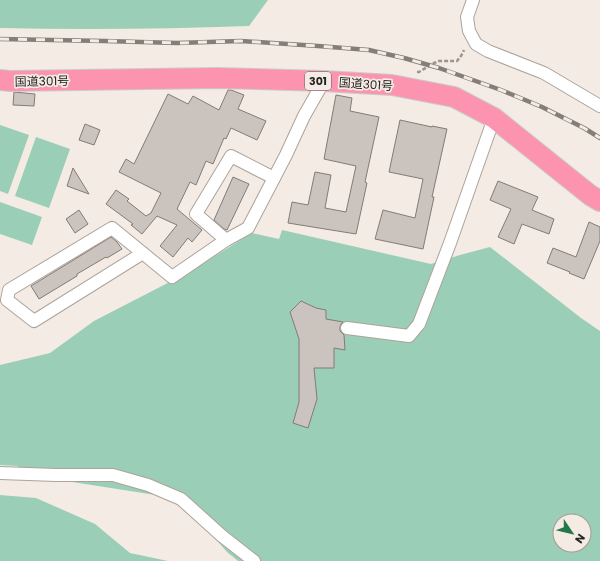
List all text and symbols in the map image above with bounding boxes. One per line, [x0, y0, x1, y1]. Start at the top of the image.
street label: 国道301号 [15, 72, 69, 90]
road number: 301 [305, 72, 331, 90]
street label: 国道301号 [338, 74, 394, 94]
north arrow [552, 513, 592, 553]
text: N [571, 531, 589, 547]

